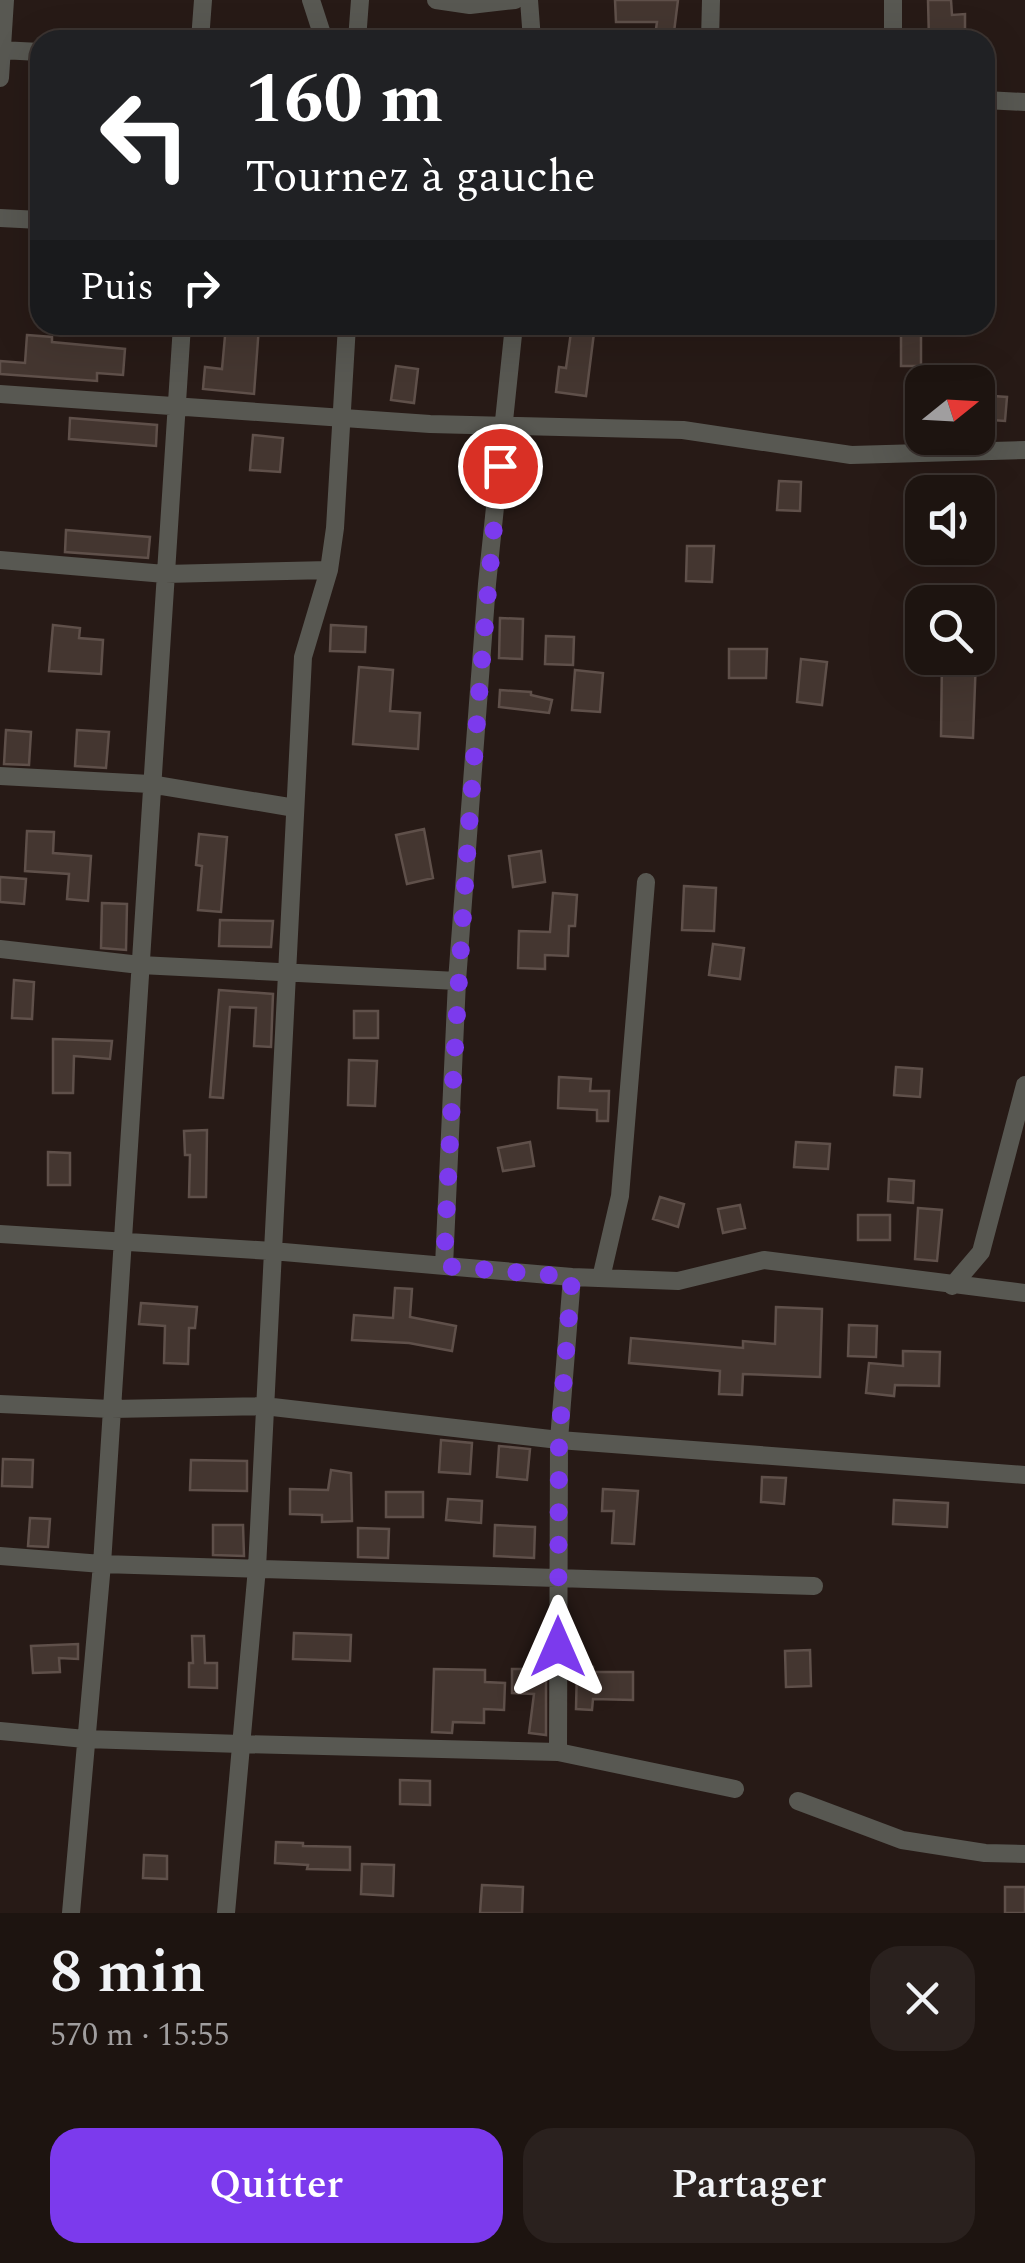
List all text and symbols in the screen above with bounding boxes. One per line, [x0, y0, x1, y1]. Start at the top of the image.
text: 160 m [245, 47, 443, 153]
icon: left [80, 70, 210, 200]
text: Tournez à gauche [245, 143, 596, 212]
text: Puis [80, 259, 154, 317]
icon: right [174, 260, 229, 315]
north arrow [905, 365, 995, 455]
map controls [905, 365, 995, 675]
pin [458, 424, 543, 509]
icon: arrive [473, 439, 528, 494]
button: sound [905, 475, 995, 565]
button: search [905, 585, 995, 675]
position arrow [506, 1595, 610, 1699]
text: 8 min [50, 1927, 206, 2019]
button: close [870, 1946, 975, 2051]
text: 570 m · 15:55 [50, 2011, 230, 2060]
button: Quitter [50, 2128, 503, 2243]
button: Partager [523, 2128, 975, 2243]

